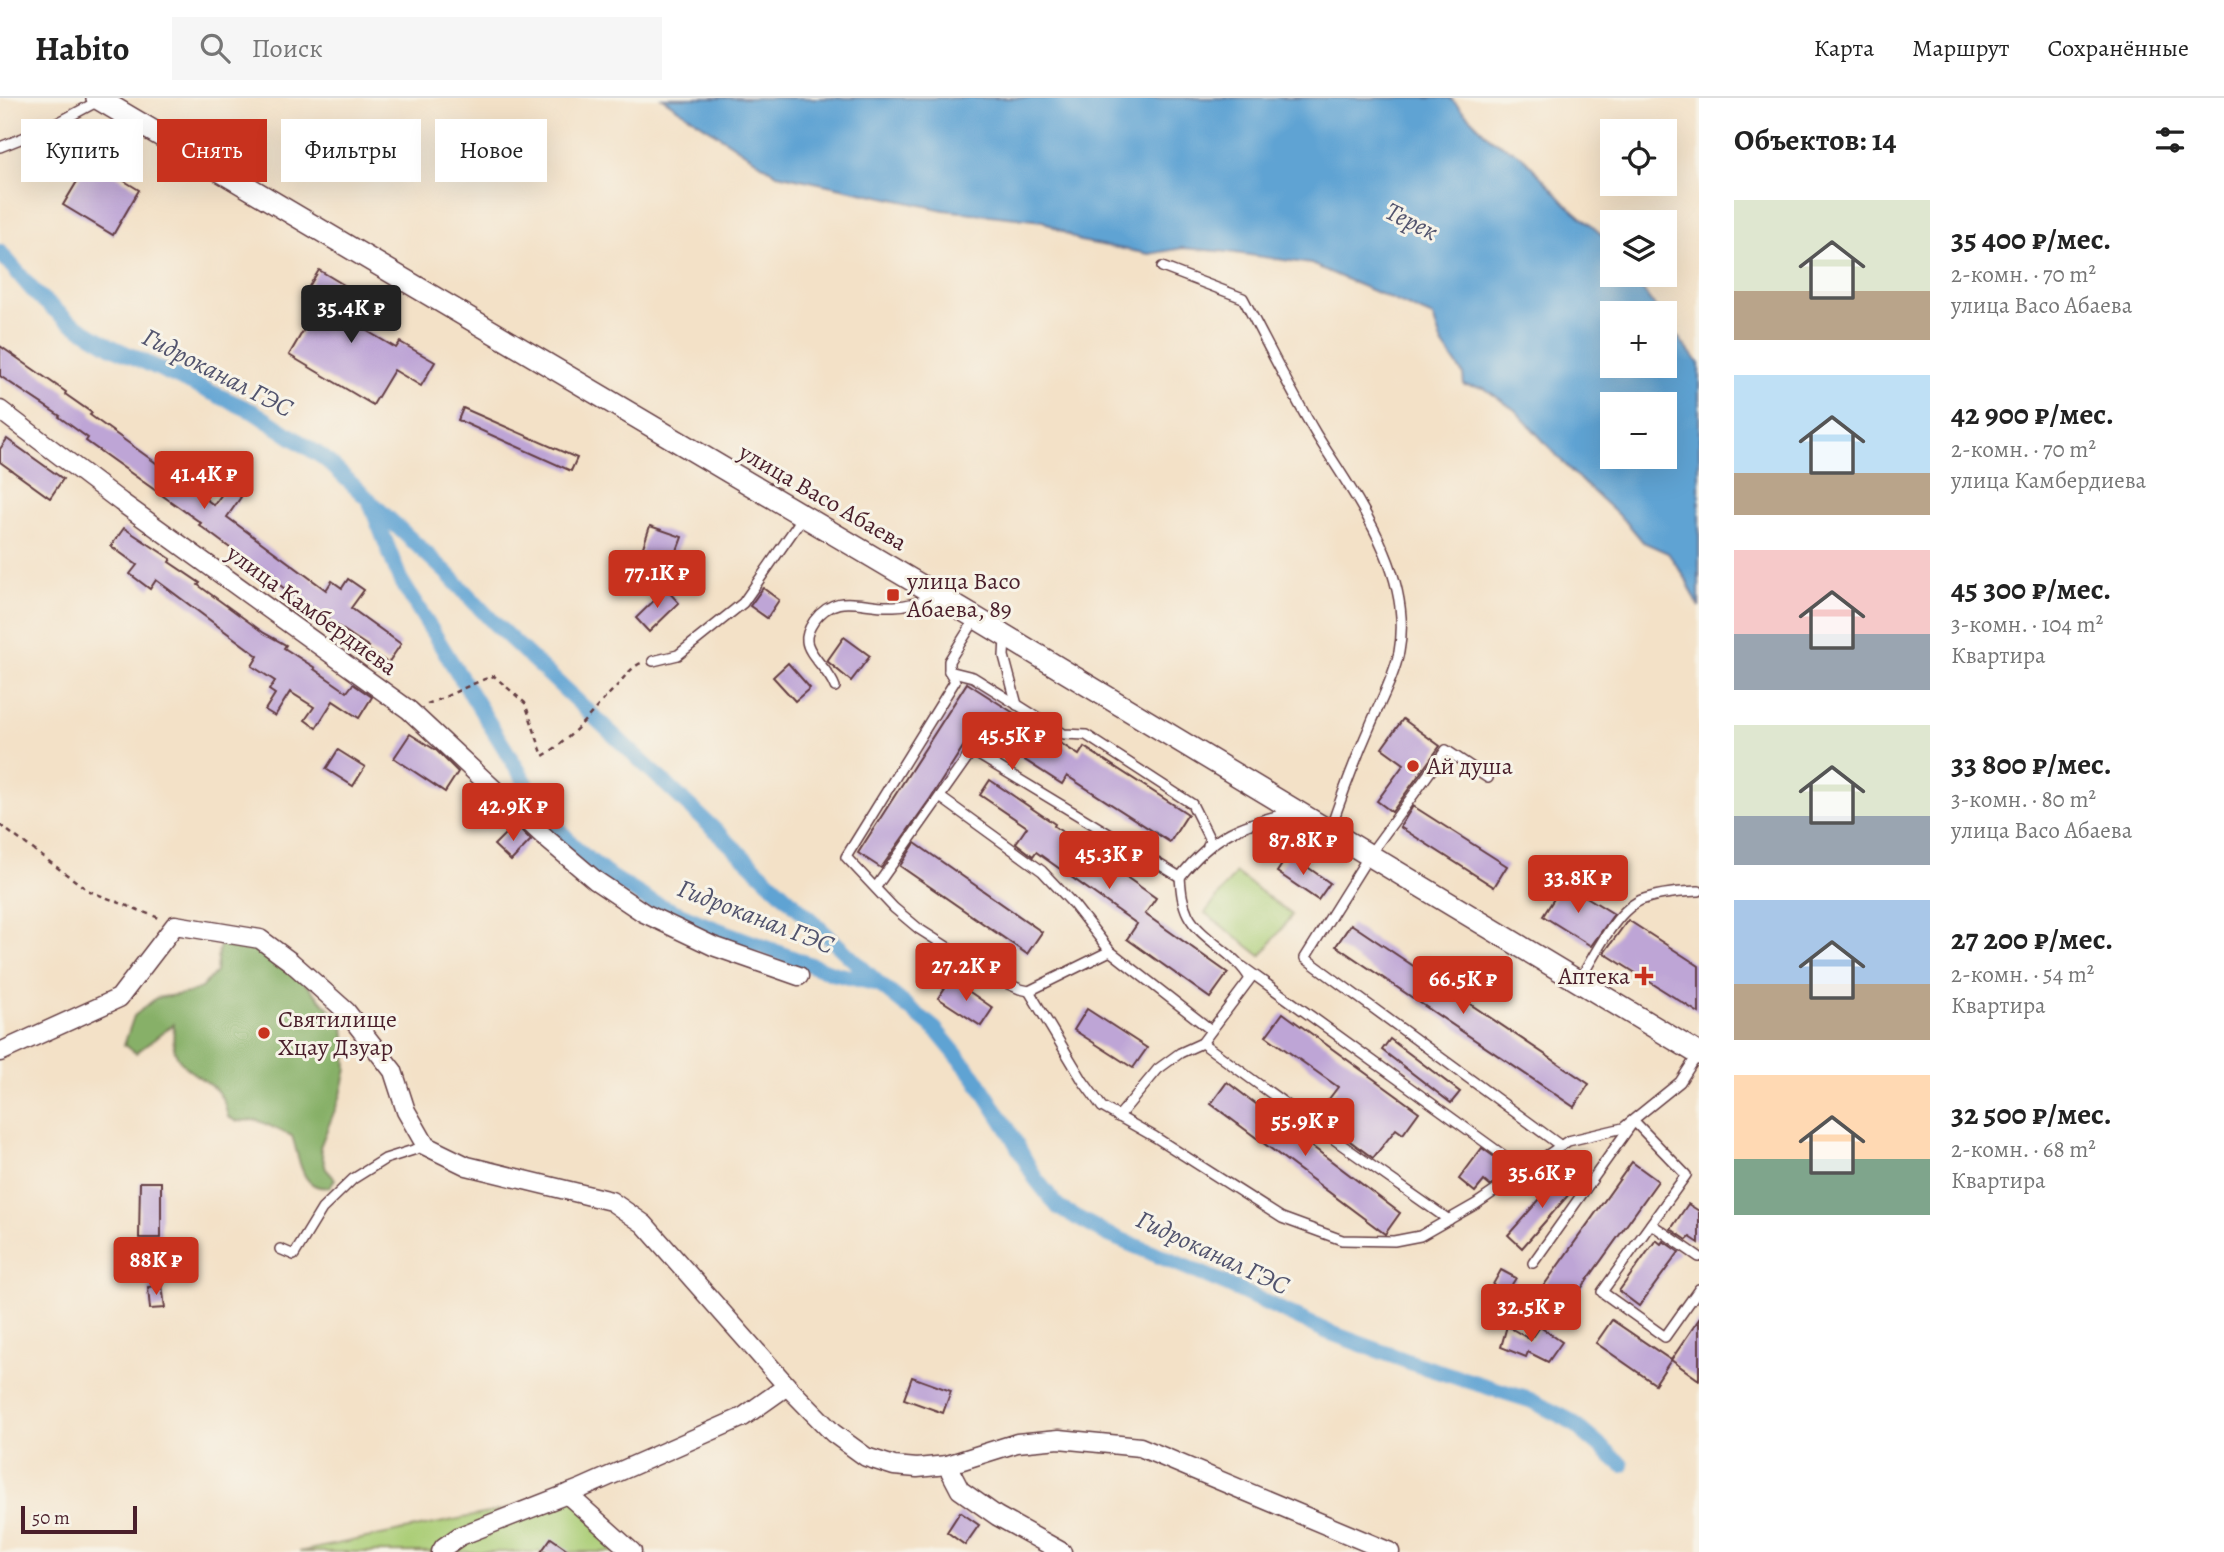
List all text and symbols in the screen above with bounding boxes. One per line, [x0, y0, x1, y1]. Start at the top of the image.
search box [172, 17, 662, 80]
text: Habito [35, 26, 130, 71]
icon: search [196, 29, 234, 67]
text: Поиск [252, 31, 323, 66]
text: Карта [1814, 32, 1874, 64]
text: Маршрут [1912, 32, 2010, 64]
text: Сохранённые [2048, 32, 2189, 64]
chip: Купить [21, 119, 143, 182]
chip: Снять [157, 119, 267, 182]
chip: Фильтры [281, 119, 421, 182]
chip: Новое [435, 119, 547, 182]
map controls [1600, 119, 1677, 469]
button: locate [1600, 119, 1677, 196]
text: Объектов: 14 [1734, 120, 1896, 160]
icon: filters [2151, 121, 2189, 159]
water label: Терек [1380, 194, 1444, 249]
button: layers [1600, 210, 1677, 287]
text: 35 400 ₽/мес. [1951, 219, 2111, 259]
icon: home [1790, 228, 1874, 312]
text: 2-комн. · 70 m² [1951, 259, 2096, 290]
pin: 35.4K ₽ [286, 286, 416, 345]
text: улица Васо Абаева [1951, 290, 2132, 321]
text: 35.4K ₽ [317, 292, 385, 323]
button: + [1600, 301, 1677, 378]
water label: Гидроканал ГЭС [136, 319, 300, 426]
button: − [1600, 392, 1677, 469]
text: 42 900 ₽/мес. [1951, 394, 2114, 434]
icon: home [1790, 403, 1874, 487]
text: 2-комн. · 70 m² [1951, 434, 2096, 465]
street label: улица Васо Абаева [732, 435, 913, 558]
pin: 41.4K ₽ [139, 452, 269, 511]
text: 41.4K ₽ [171, 458, 237, 489]
text: улица Камбердиева [1951, 465, 2146, 496]
street label: улица Камбердиева [219, 537, 404, 683]
pin: 77.1K ₽ [592, 550, 722, 610]
text: 77.1K ₽ [625, 557, 690, 588]
place label: улица Васо Абаева, 89 [906, 565, 1021, 625]
text: 45 300 ₽/мес. [1951, 569, 2111, 609]
icon: home [1790, 578, 1874, 662]
marker: улица Васо Абаева, 89 [885, 587, 901, 603]
text: 3-комн. · 104 m² [1951, 609, 2103, 640]
text: Квартира [1951, 640, 2046, 671]
pin: 45.5K ₽ [947, 712, 1077, 772]
text: 45.5K ₽ [978, 719, 1046, 750]
text: 33 800 ₽/мес. [1951, 744, 2112, 784]
place label: Ай душа [1426, 750, 1513, 782]
icon: home [1790, 753, 1874, 837]
marker: Ай душа [1405, 758, 1421, 774]
pin: 42.9K ₽ [448, 784, 578, 843]
text: 3-комн. · 80 m² [1951, 784, 2096, 815]
text: 42.9K ₽ [478, 790, 548, 821]
text: улица Васо Абаева [1951, 815, 2132, 846]
pin: 87.8K ₽ [1238, 818, 1368, 877]
text: 87.8K ₽ [1268, 824, 1338, 855]
pin: 45.3K ₽ [1044, 832, 1174, 891]
text: 45.3K ₽ [1075, 838, 1143, 869]
pin: 33.8K ₽ [1513, 856, 1643, 915]
text: 33.8K ₽ [1544, 862, 1612, 893]
water label: Гидроканал ГЭС [672, 871, 840, 963]
text: 27 200 ₽/мес. [1951, 919, 2113, 959]
icon: home [1790, 928, 1874, 1012]
pin: 27.2K ₽ [901, 944, 1031, 1003]
text: 27.2K ₽ [931, 950, 1001, 981]
pin: 66.5K ₽ [1398, 956, 1528, 1016]
text: 2-комн. · 54 m² [1951, 959, 2094, 990]
place label: Аптека [1557, 960, 1630, 992]
text: 66.5K ₽ [1429, 963, 1497, 994]
marker: Аптека [1636, 968, 1652, 984]
text: Квартира [1951, 990, 2046, 1021]
place label: Святилище Хцау Дзуар [278, 1003, 397, 1063]
marker: Святилище Хцау Дзуар [256, 1025, 272, 1041]
text: 32 500 ₽/мес. [1951, 1094, 2112, 1134]
pin: 55.9K ₽ [1240, 1098, 1370, 1158]
icon: home [1790, 1103, 1874, 1187]
text: 55.9K ₽ [1271, 1105, 1339, 1136]
text: 2-комн. · 68 m² [1951, 1134, 2096, 1165]
pin: 35.6K ₽ [1477, 1150, 1607, 1210]
text: 35.6K ₽ [1508, 1157, 1576, 1188]
text: Квартира [1951, 1165, 2046, 1196]
water label: Гидроканал ГЭС [1131, 1202, 1295, 1303]
pin: 88K ₽ [107, 1238, 205, 1297]
text: 88K ₽ [130, 1244, 182, 1275]
pin: 32.5K ₽ [1466, 1284, 1596, 1344]
text: 32.5K ₽ [1497, 1291, 1565, 1322]
scale bar [21, 1503, 136, 1535]
text: 50 m [32, 1505, 70, 1531]

